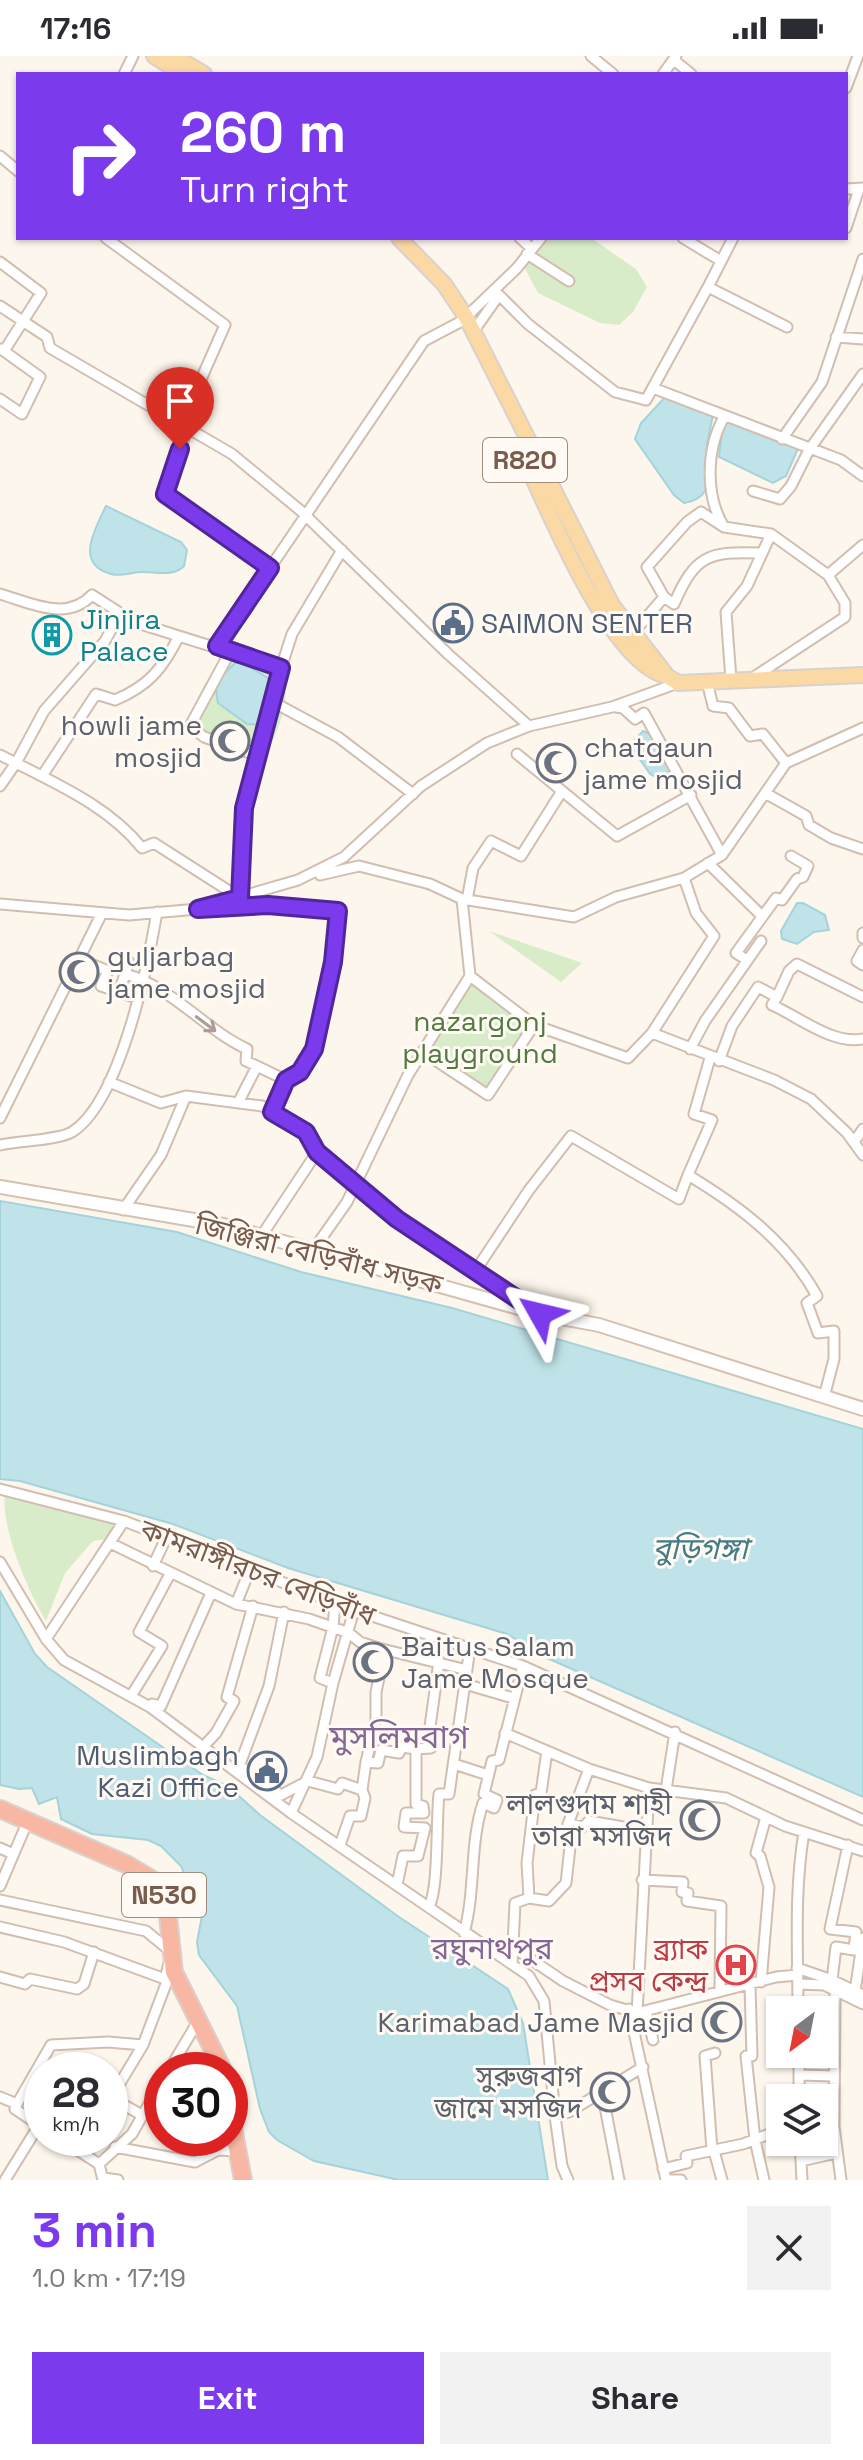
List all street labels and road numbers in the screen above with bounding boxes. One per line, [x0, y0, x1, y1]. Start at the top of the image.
road number: R820 [483, 438, 567, 482]
street label: জিঞ্জিরা বেড়িবাঁধ সড়ক [190, 1206, 447, 1302]
street label: কামরাঙ্গীরচর বেড়িবাঁধ [135, 1510, 381, 1633]
road number: N530 [122, 1873, 206, 1917]

